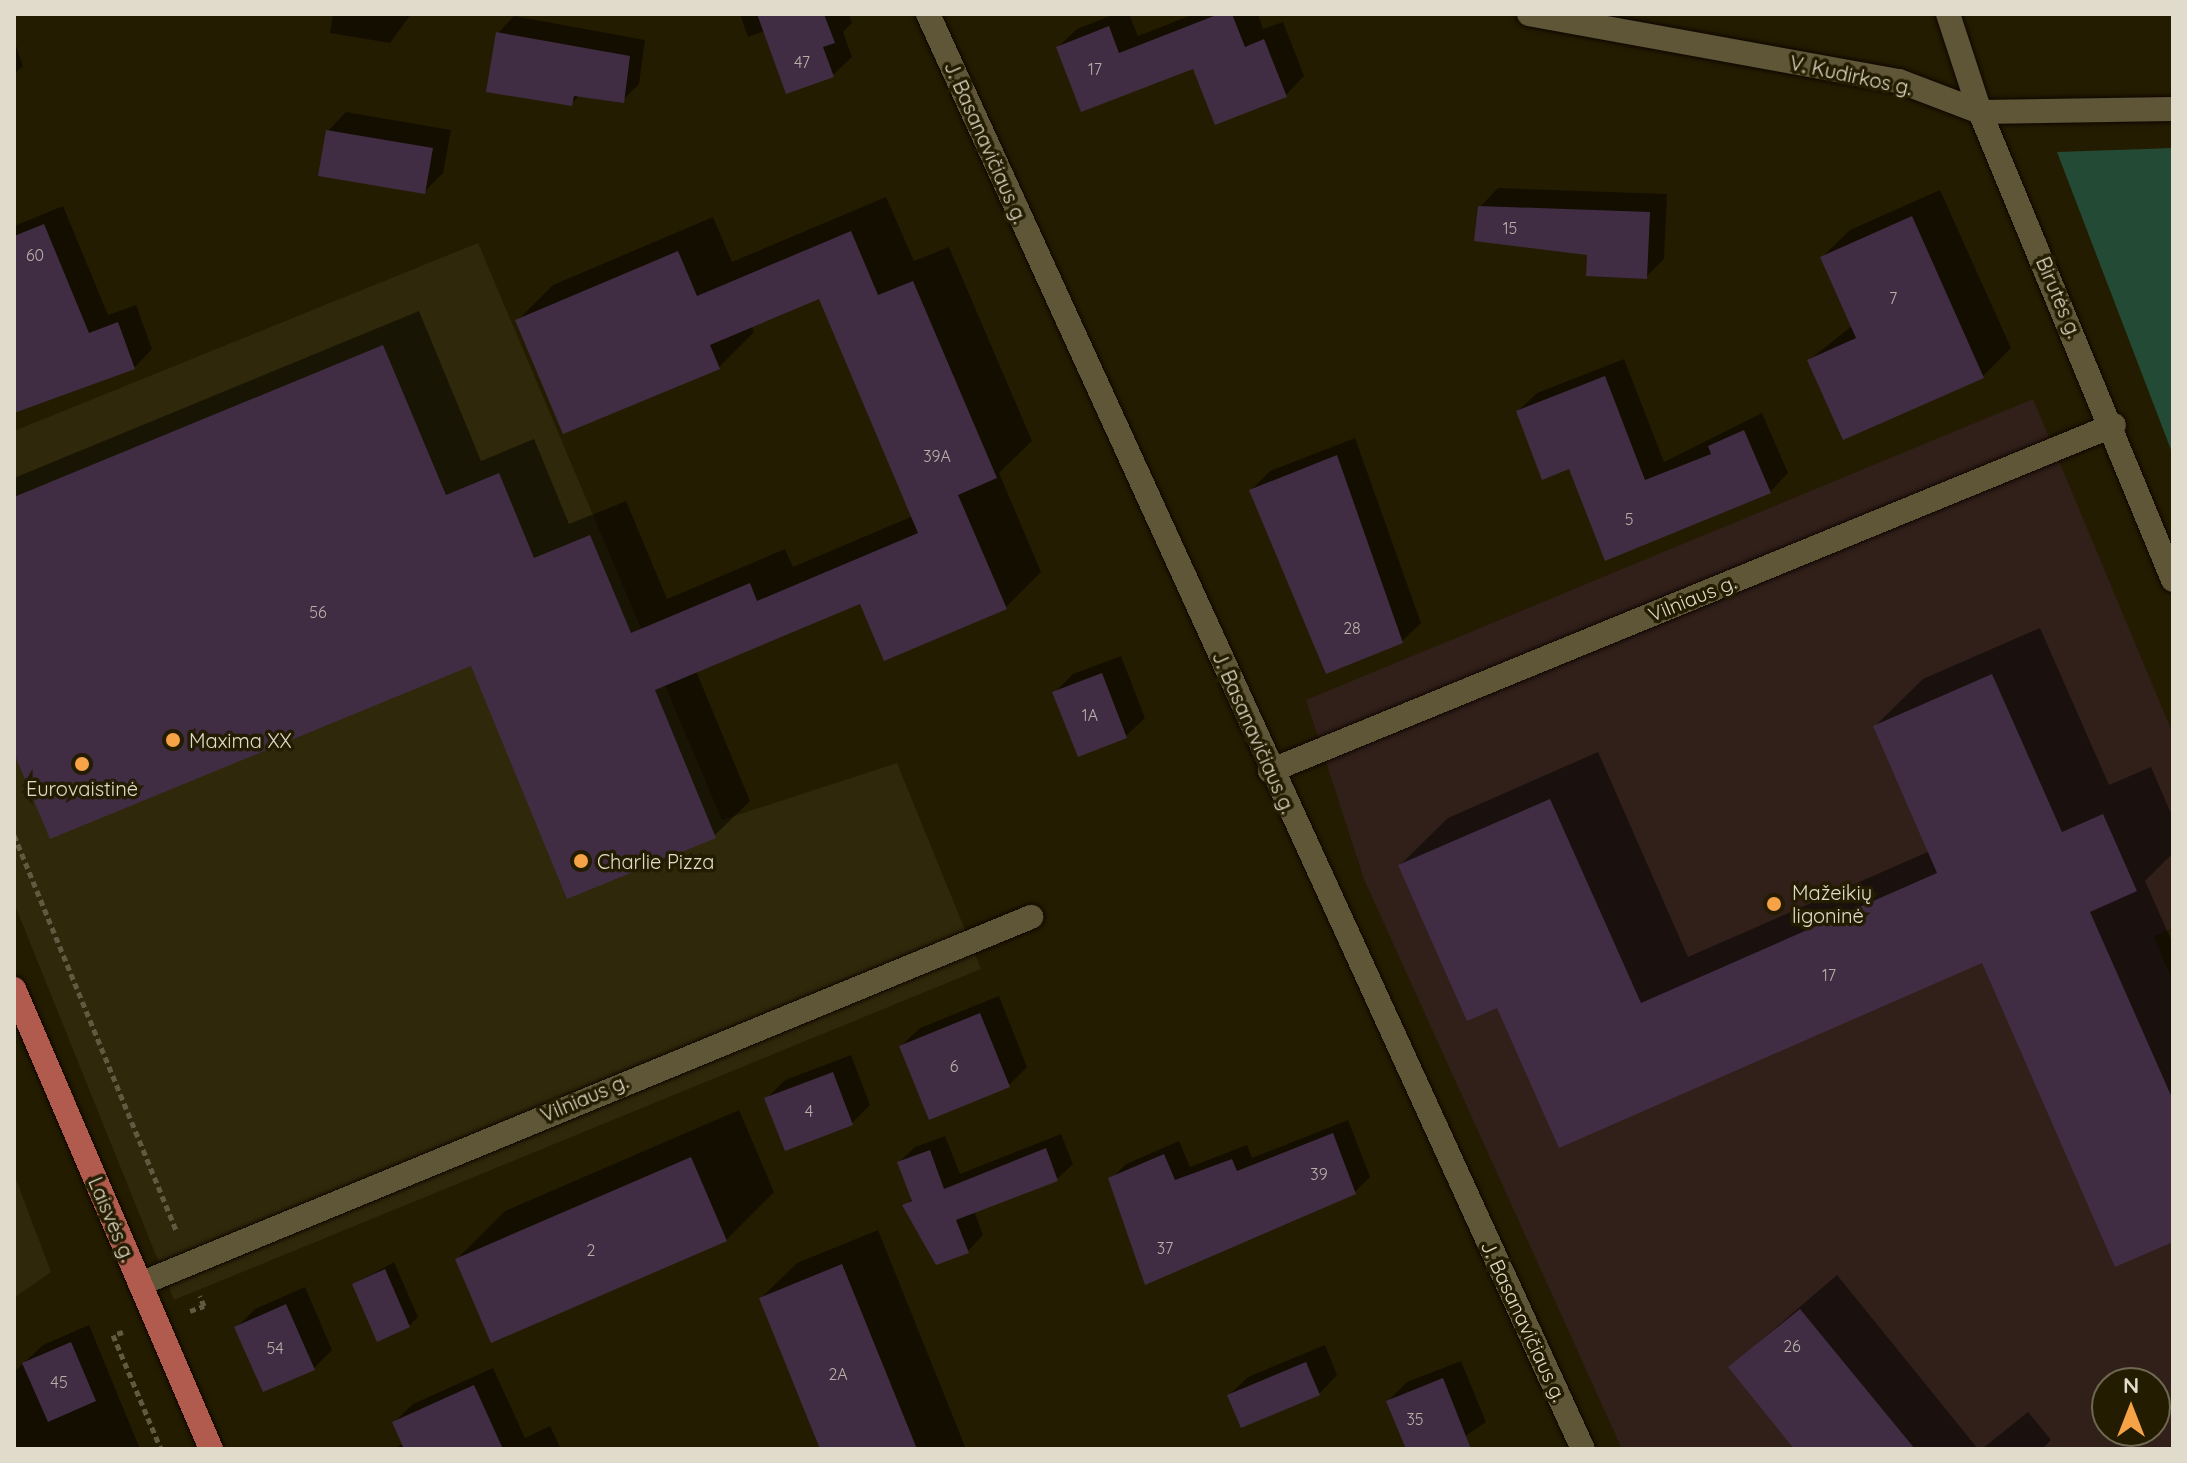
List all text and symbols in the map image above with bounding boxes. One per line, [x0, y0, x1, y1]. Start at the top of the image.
street label: V. Kudirkos g. [1788, 50, 1914, 100]
house number: 47 [794, 52, 810, 72]
street label: J. Basanavičiaus g. [940, 57, 1032, 227]
house number: 17 [1088, 59, 1102, 79]
house number: 15 [1503, 218, 1517, 238]
house number: 60 [26, 245, 44, 265]
street label: Birutės g. [2031, 253, 2087, 341]
house number: 7 [1889, 288, 1897, 308]
house number: 39A [923, 446, 951, 466]
house number: 5 [1625, 509, 1633, 529]
street label: Vilniaus g. [1645, 570, 1739, 626]
house number: 56 [309, 602, 327, 622]
house number: 28 [1343, 618, 1361, 638]
street label: J. Basanavičiaus g. [1208, 647, 1300, 817]
house number: 1A [1082, 705, 1098, 725]
place label: Maxima XX [189, 728, 292, 752]
marker: Maxima XX [164, 731, 182, 749]
marker: Eurovaistinė [73, 755, 91, 773]
place label: Eurovaistinė [26, 776, 138, 800]
place label: Charlie Pizza [597, 849, 714, 873]
marker: Charlie Pizza [572, 852, 590, 870]
place label: Mažeikių ligoninė [1792, 880, 1872, 927]
marker: Mažeikių ligoninė [1763, 893, 1785, 915]
house number: 17 [1822, 965, 1836, 985]
house number: 6 [950, 1056, 958, 1076]
street label: Vilniaus g. [537, 1069, 631, 1127]
house number: 4 [805, 1101, 813, 1121]
house number: 39 [1310, 1164, 1328, 1184]
street label: Laisvės g. [84, 1173, 140, 1265]
street label: J. Basanavičiaus g. [1476, 1237, 1572, 1405]
house number: 37 [1157, 1238, 1173, 1258]
house number: 2 [587, 1240, 595, 1260]
house number: 26 [1783, 1336, 1801, 1356]
house number: 54 [266, 1338, 284, 1358]
house number: 2A [828, 1364, 848, 1384]
north arrow [2091, 1367, 2171, 1447]
text: N [2123, 1371, 2139, 1399]
house number: 45 [50, 1372, 68, 1392]
house number: 35 [1406, 1409, 1424, 1429]

